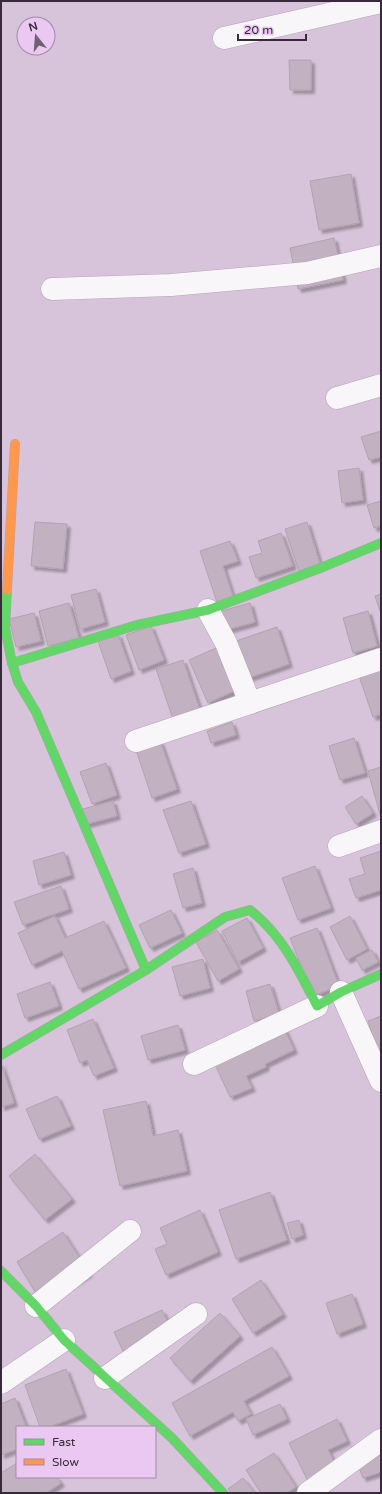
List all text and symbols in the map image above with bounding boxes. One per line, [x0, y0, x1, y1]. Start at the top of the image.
north arrow [16, 16, 56, 56]
scale bar [238, 16, 306, 42]
text: N [27, 19, 39, 34]
text: 20 m [244, 23, 273, 37]
legend [16, 1426, 156, 1478]
text: Fast [52, 1435, 76, 1449]
text: Slow [52, 1455, 79, 1469]

